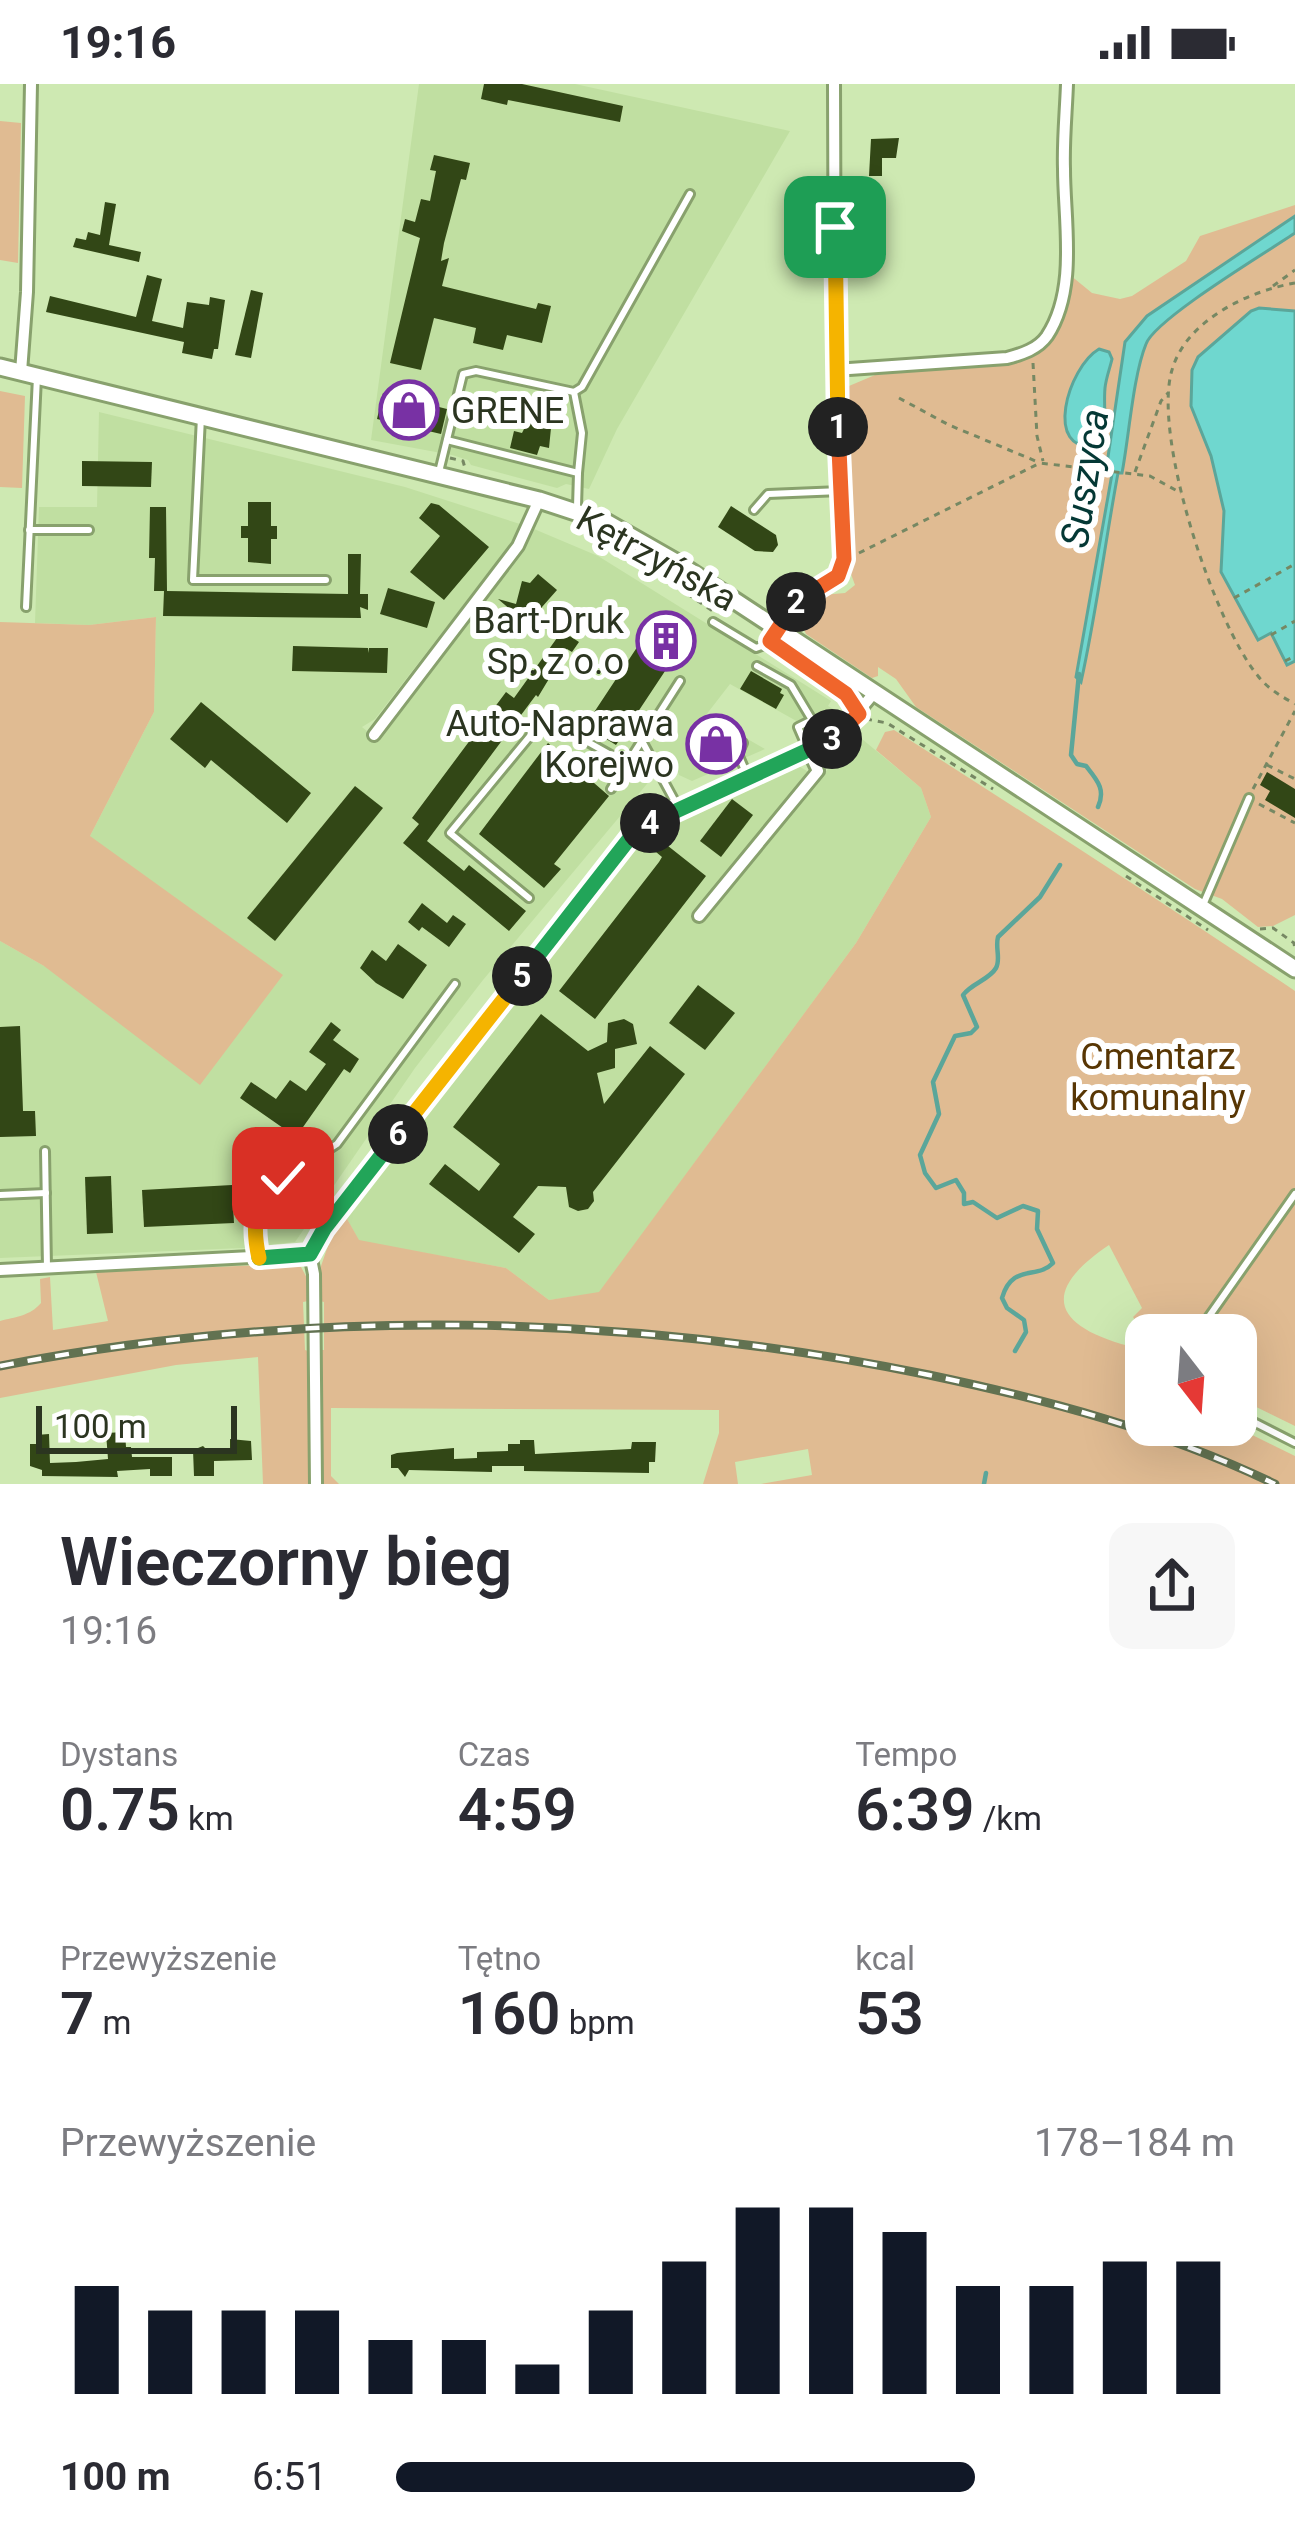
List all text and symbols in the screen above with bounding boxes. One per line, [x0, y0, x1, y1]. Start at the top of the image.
text: 19:16 [60, 16, 176, 69]
pin [784, 176, 886, 278]
icon: arrive [802, 194, 868, 260]
shop icon: GRENE [378, 379, 440, 441]
place label: GRENE [451, 390, 564, 432]
pin: 1 [808, 397, 868, 457]
water label: Suszyca [1051, 406, 1119, 551]
text: 1 [829, 407, 847, 446]
street label: Kętrzyńska [569, 498, 744, 620]
pin: 2 [766, 572, 826, 632]
text: 2 [787, 582, 805, 621]
place label: Bart-Druk Sp. z o.o [473, 600, 625, 683]
building icon: Bart-Druk Sp. z o.o [635, 610, 697, 672]
place label: Auto-Naprawa Korejwo [446, 703, 674, 786]
pin: 3 [802, 709, 862, 769]
shop icon: Auto-Naprawa Korejwo [685, 713, 747, 775]
text: 3 [823, 719, 841, 758]
pin: 4 [620, 793, 680, 853]
text: 4 [641, 803, 659, 842]
pin: 5 [492, 946, 552, 1006]
text: 5 [513, 956, 531, 995]
park label: Cmentarz komunalny [1070, 1036, 1246, 1119]
pin: 6 [368, 1104, 428, 1164]
text: 6 [389, 1114, 407, 1153]
pin [232, 1127, 334, 1229]
icon: check [250, 1145, 316, 1211]
north arrow [1125, 1314, 1257, 1446]
map controls [1125, 1314, 1257, 1446]
scale bar [36, 1400, 237, 1453]
text: 100 m [54, 1407, 147, 1446]
button: share [1109, 1523, 1235, 1649]
text: Wieczorny bieg [60, 1524, 512, 1601]
text: 19:16 [60, 1608, 157, 1654]
text: Dystans [60, 1735, 178, 1774]
text: Czas [458, 1735, 531, 1774]
text: Tempo [855, 1735, 957, 1774]
text: 0.75 [60, 1774, 180, 1845]
text: 4:59 [458, 1774, 577, 1845]
text: 6:39 [855, 1774, 975, 1845]
text: km [180, 1799, 234, 1838]
text: /km [975, 1799, 1042, 1838]
text: Przewyższenie [60, 1939, 277, 1978]
text: Tętno [458, 1939, 541, 1978]
text: kcal [855, 1939, 915, 1978]
text: 7 [60, 1978, 94, 2049]
text: 160 [458, 1978, 561, 2049]
text: 53 [855, 1978, 924, 2049]
text: m [94, 2003, 131, 2042]
text: bpm [561, 2003, 635, 2042]
text: Przewyższenie [60, 2120, 316, 2166]
text: 178–184 m [1034, 2120, 1235, 2166]
text: 100 m [60, 2454, 171, 2500]
text: 6:51 [252, 2454, 327, 2500]

